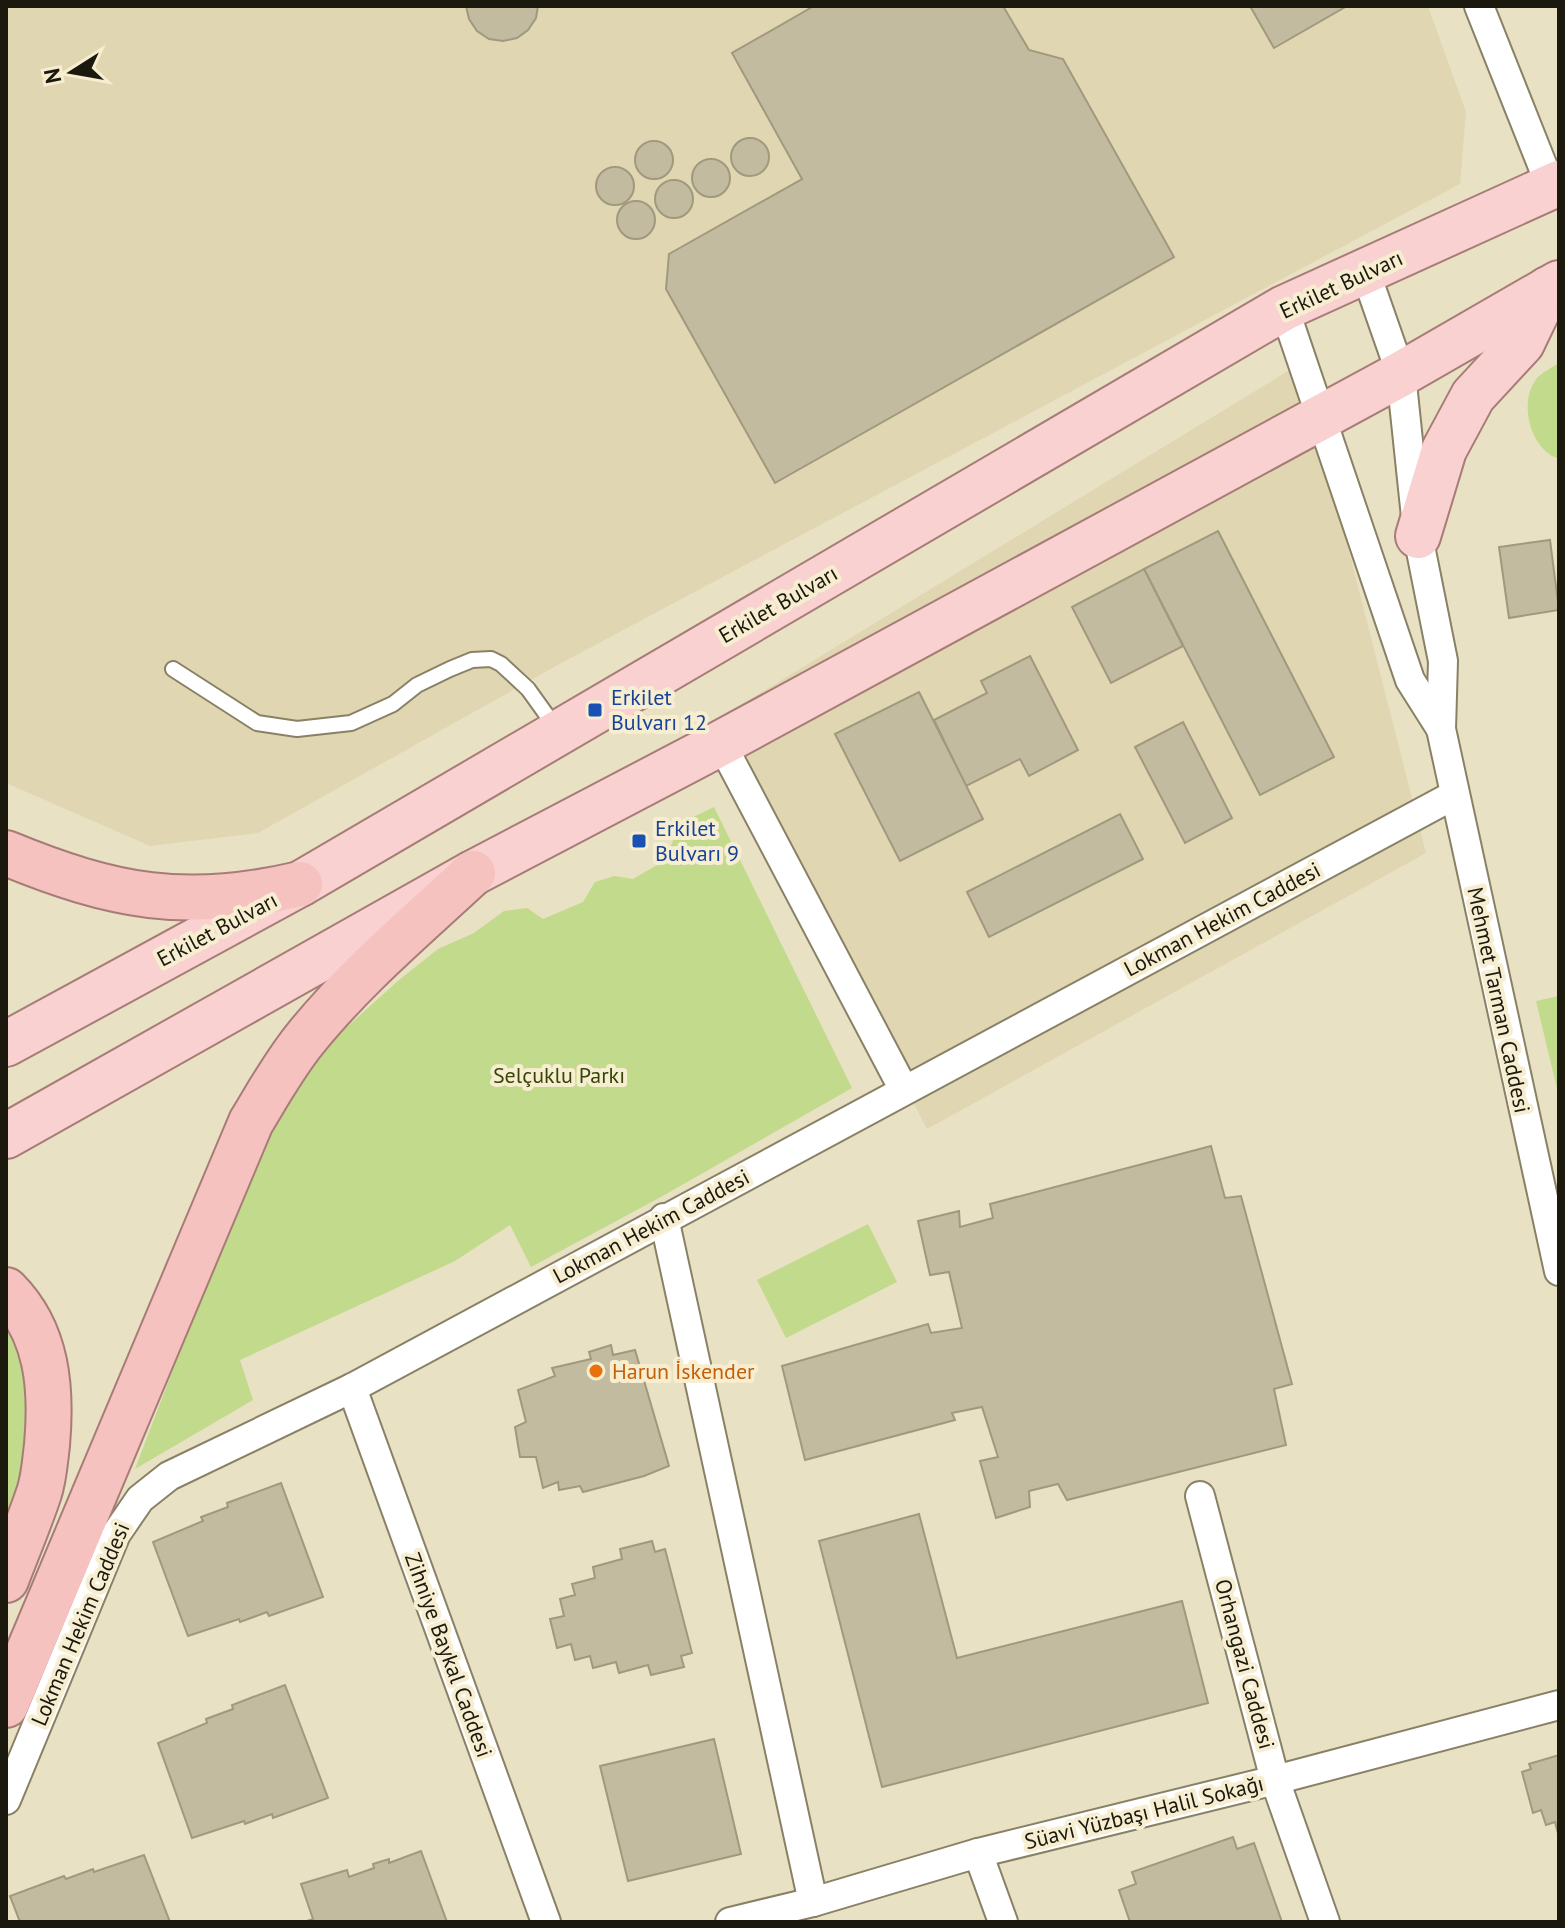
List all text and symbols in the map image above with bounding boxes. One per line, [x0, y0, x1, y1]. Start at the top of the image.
north arrow [32, 32, 112, 112]
text: N [37, 66, 67, 86]
street label: Erkilet Bulvarı [1275, 243, 1407, 325]
street label: Erkilet Bulvarı [714, 559, 842, 649]
place label: Erkilet Bulvarı 12 [611, 683, 707, 736]
marker: Erkilet Bulvarı 12 [586, 701, 604, 719]
place label: Erkilet Bulvarı 9 [655, 814, 739, 867]
marker: Erkilet Bulvarı 9 [630, 832, 648, 850]
street label: Lokman Hekim Caddesi [1119, 855, 1325, 983]
street label: Mehmet Tarman Caddesi [1461, 884, 1537, 1116]
street label: Erkilet Bulvarı [152, 885, 282, 973]
park label: Selçuklu Parkı [493, 1061, 625, 1089]
street label: Lokman Hekim Caddesi [548, 1162, 754, 1290]
place label: Harun İskender [612, 1357, 755, 1385]
marker: Harun İskender [587, 1362, 605, 1380]
street label: Lokman Hekim Caddesi [24, 1518, 136, 1730]
street label: Zihniye Baykal Caddesi [399, 1549, 499, 1761]
street label: Orhangazi Caddesi [1209, 1576, 1281, 1752]
street label: Süavi Yüzbaşı Halil Sokağı [1021, 1769, 1267, 1855]

